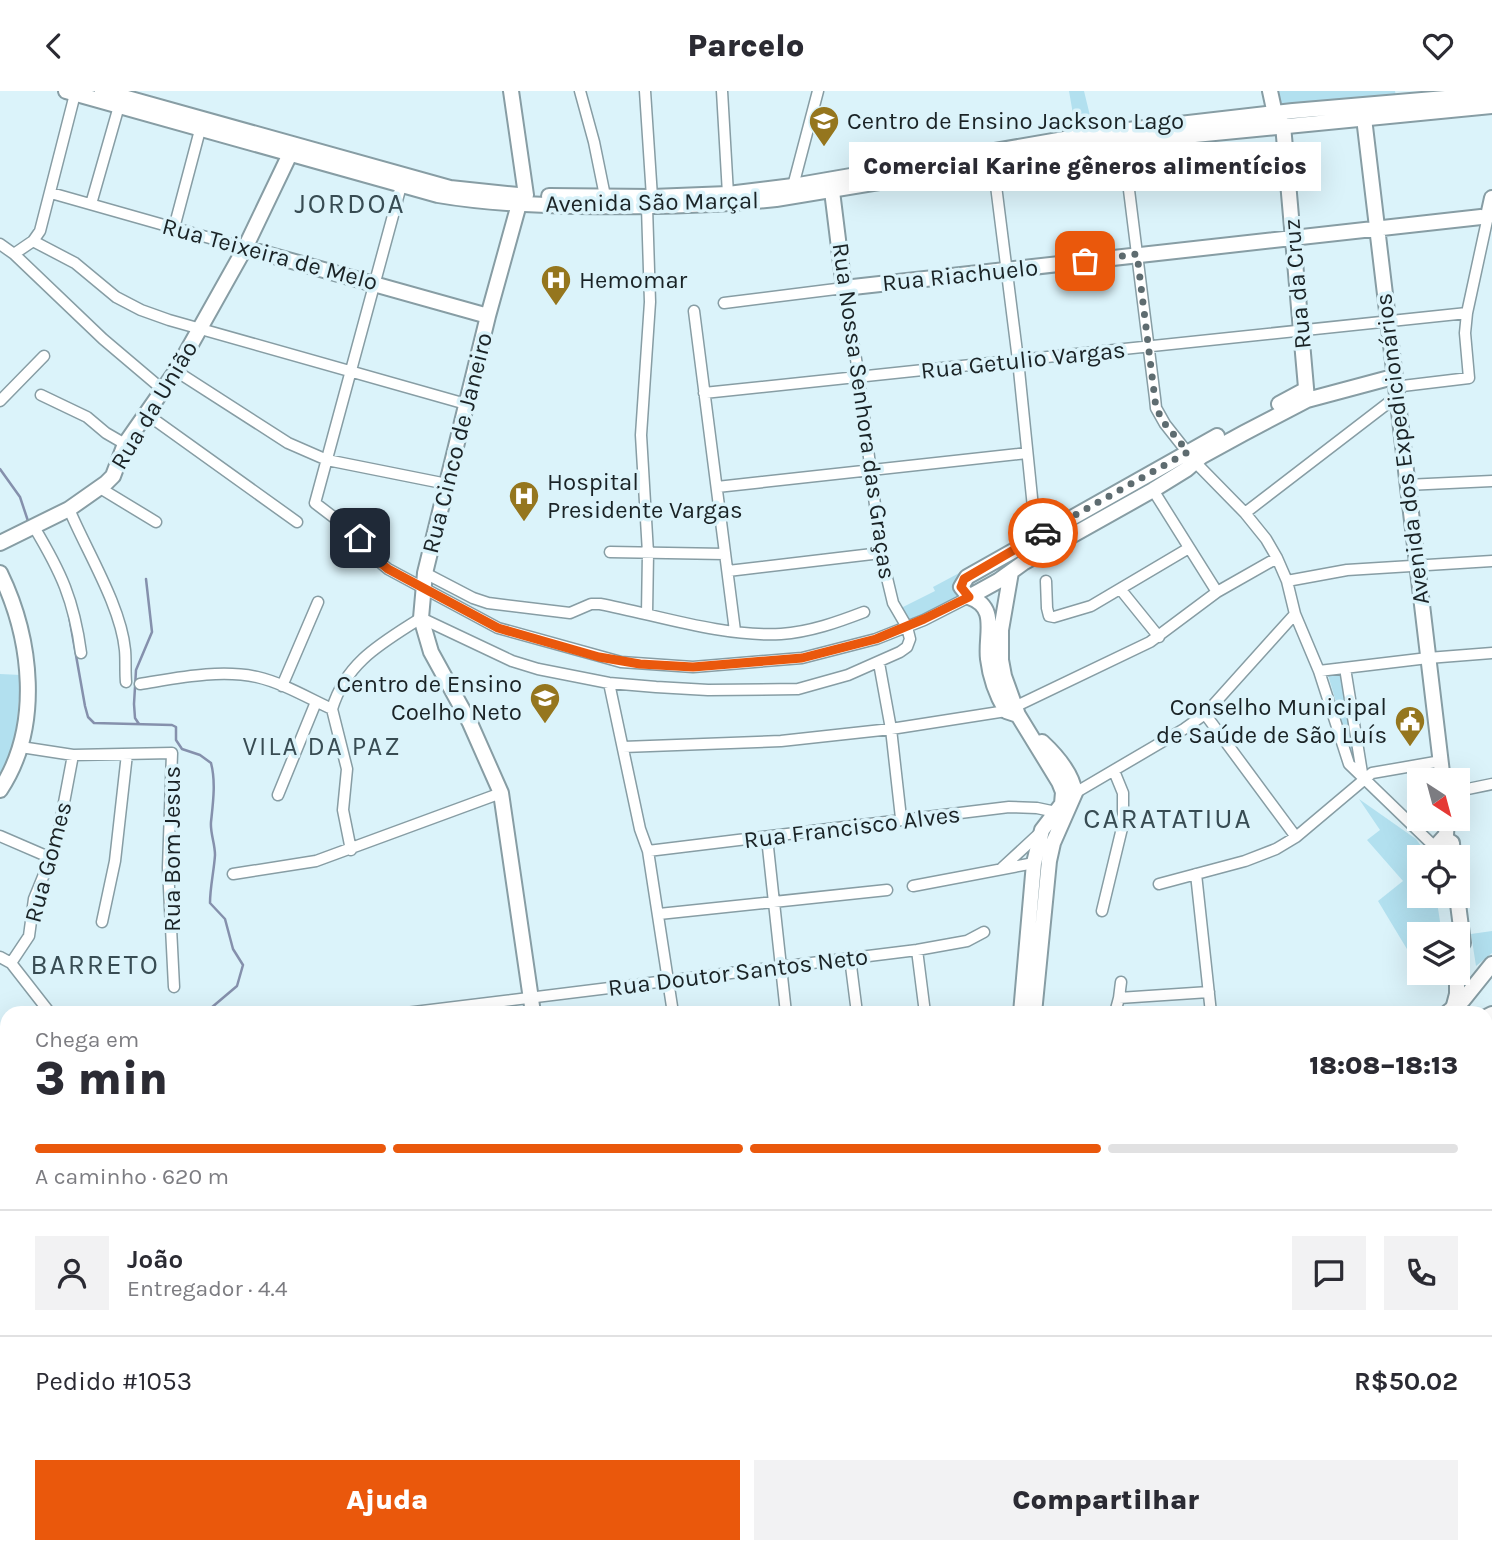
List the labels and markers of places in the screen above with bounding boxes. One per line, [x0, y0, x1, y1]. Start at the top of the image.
school or university icon: Centro de Ensino Jackson Lago [807, 104, 841, 148]
place label: Centro de Ensino Jackson Lago [847, 107, 1184, 135]
callout: Comercial Karine gêneros alimentícios [849, 142, 1321, 191]
pin [1055, 231, 1115, 291]
hospital icon: Hemomar [539, 263, 573, 307]
place label: Hemomar [579, 266, 688, 294]
place label: Hospital Presidente Vargas [547, 468, 743, 524]
hospital icon: Hospital Presidente Vargas [507, 479, 541, 523]
pin [330, 508, 390, 568]
place label: Centro de Ensino Coelho Neto [336, 670, 522, 726]
school or university icon: Centro de Ensino Coelho Neto [528, 681, 562, 725]
place label: Conselho Municipal de Saúde de São Luís [1156, 693, 1387, 749]
public building icon: Conselho Municipal de Saúde de São Luís [1393, 704, 1427, 748]

